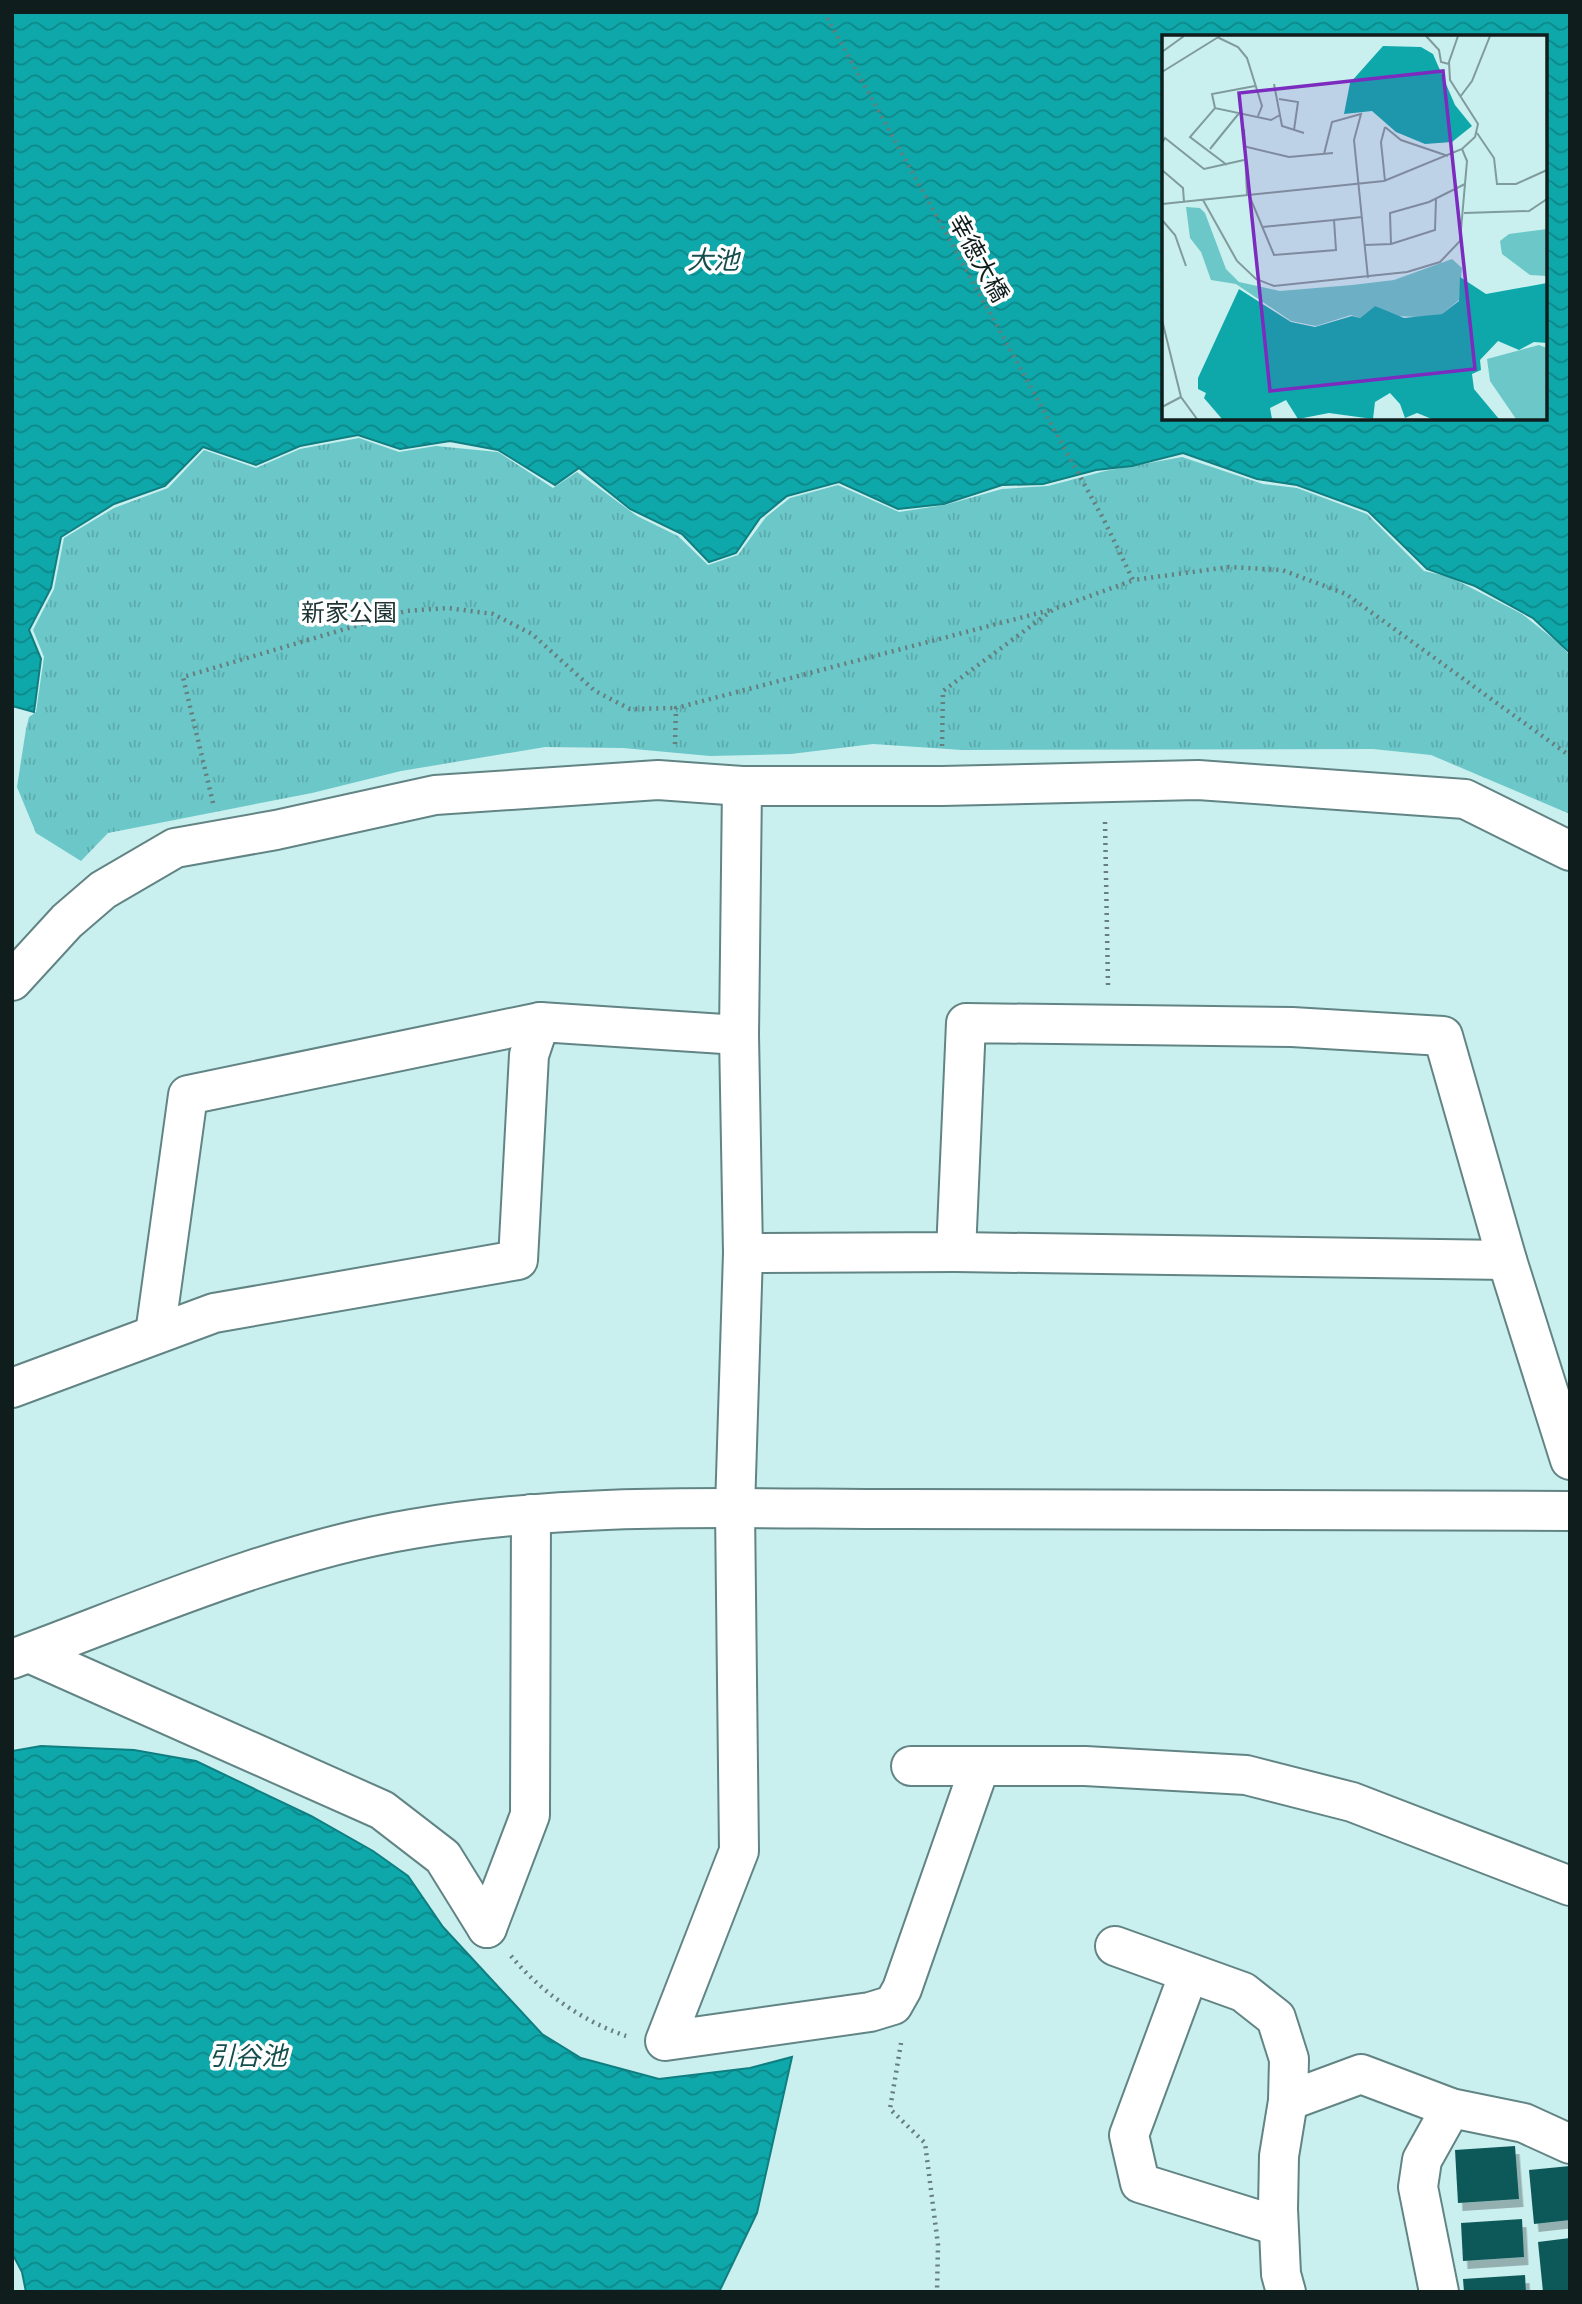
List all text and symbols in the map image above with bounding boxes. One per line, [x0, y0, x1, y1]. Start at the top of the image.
inset map [1162, 35, 1547, 420]
street label: 幸徳大橋 [944, 209, 1014, 307]
water label: 大池 [687, 245, 742, 275]
park label: 新家公園 [301, 599, 397, 626]
water label: 引谷池 [209, 2041, 290, 2071]

